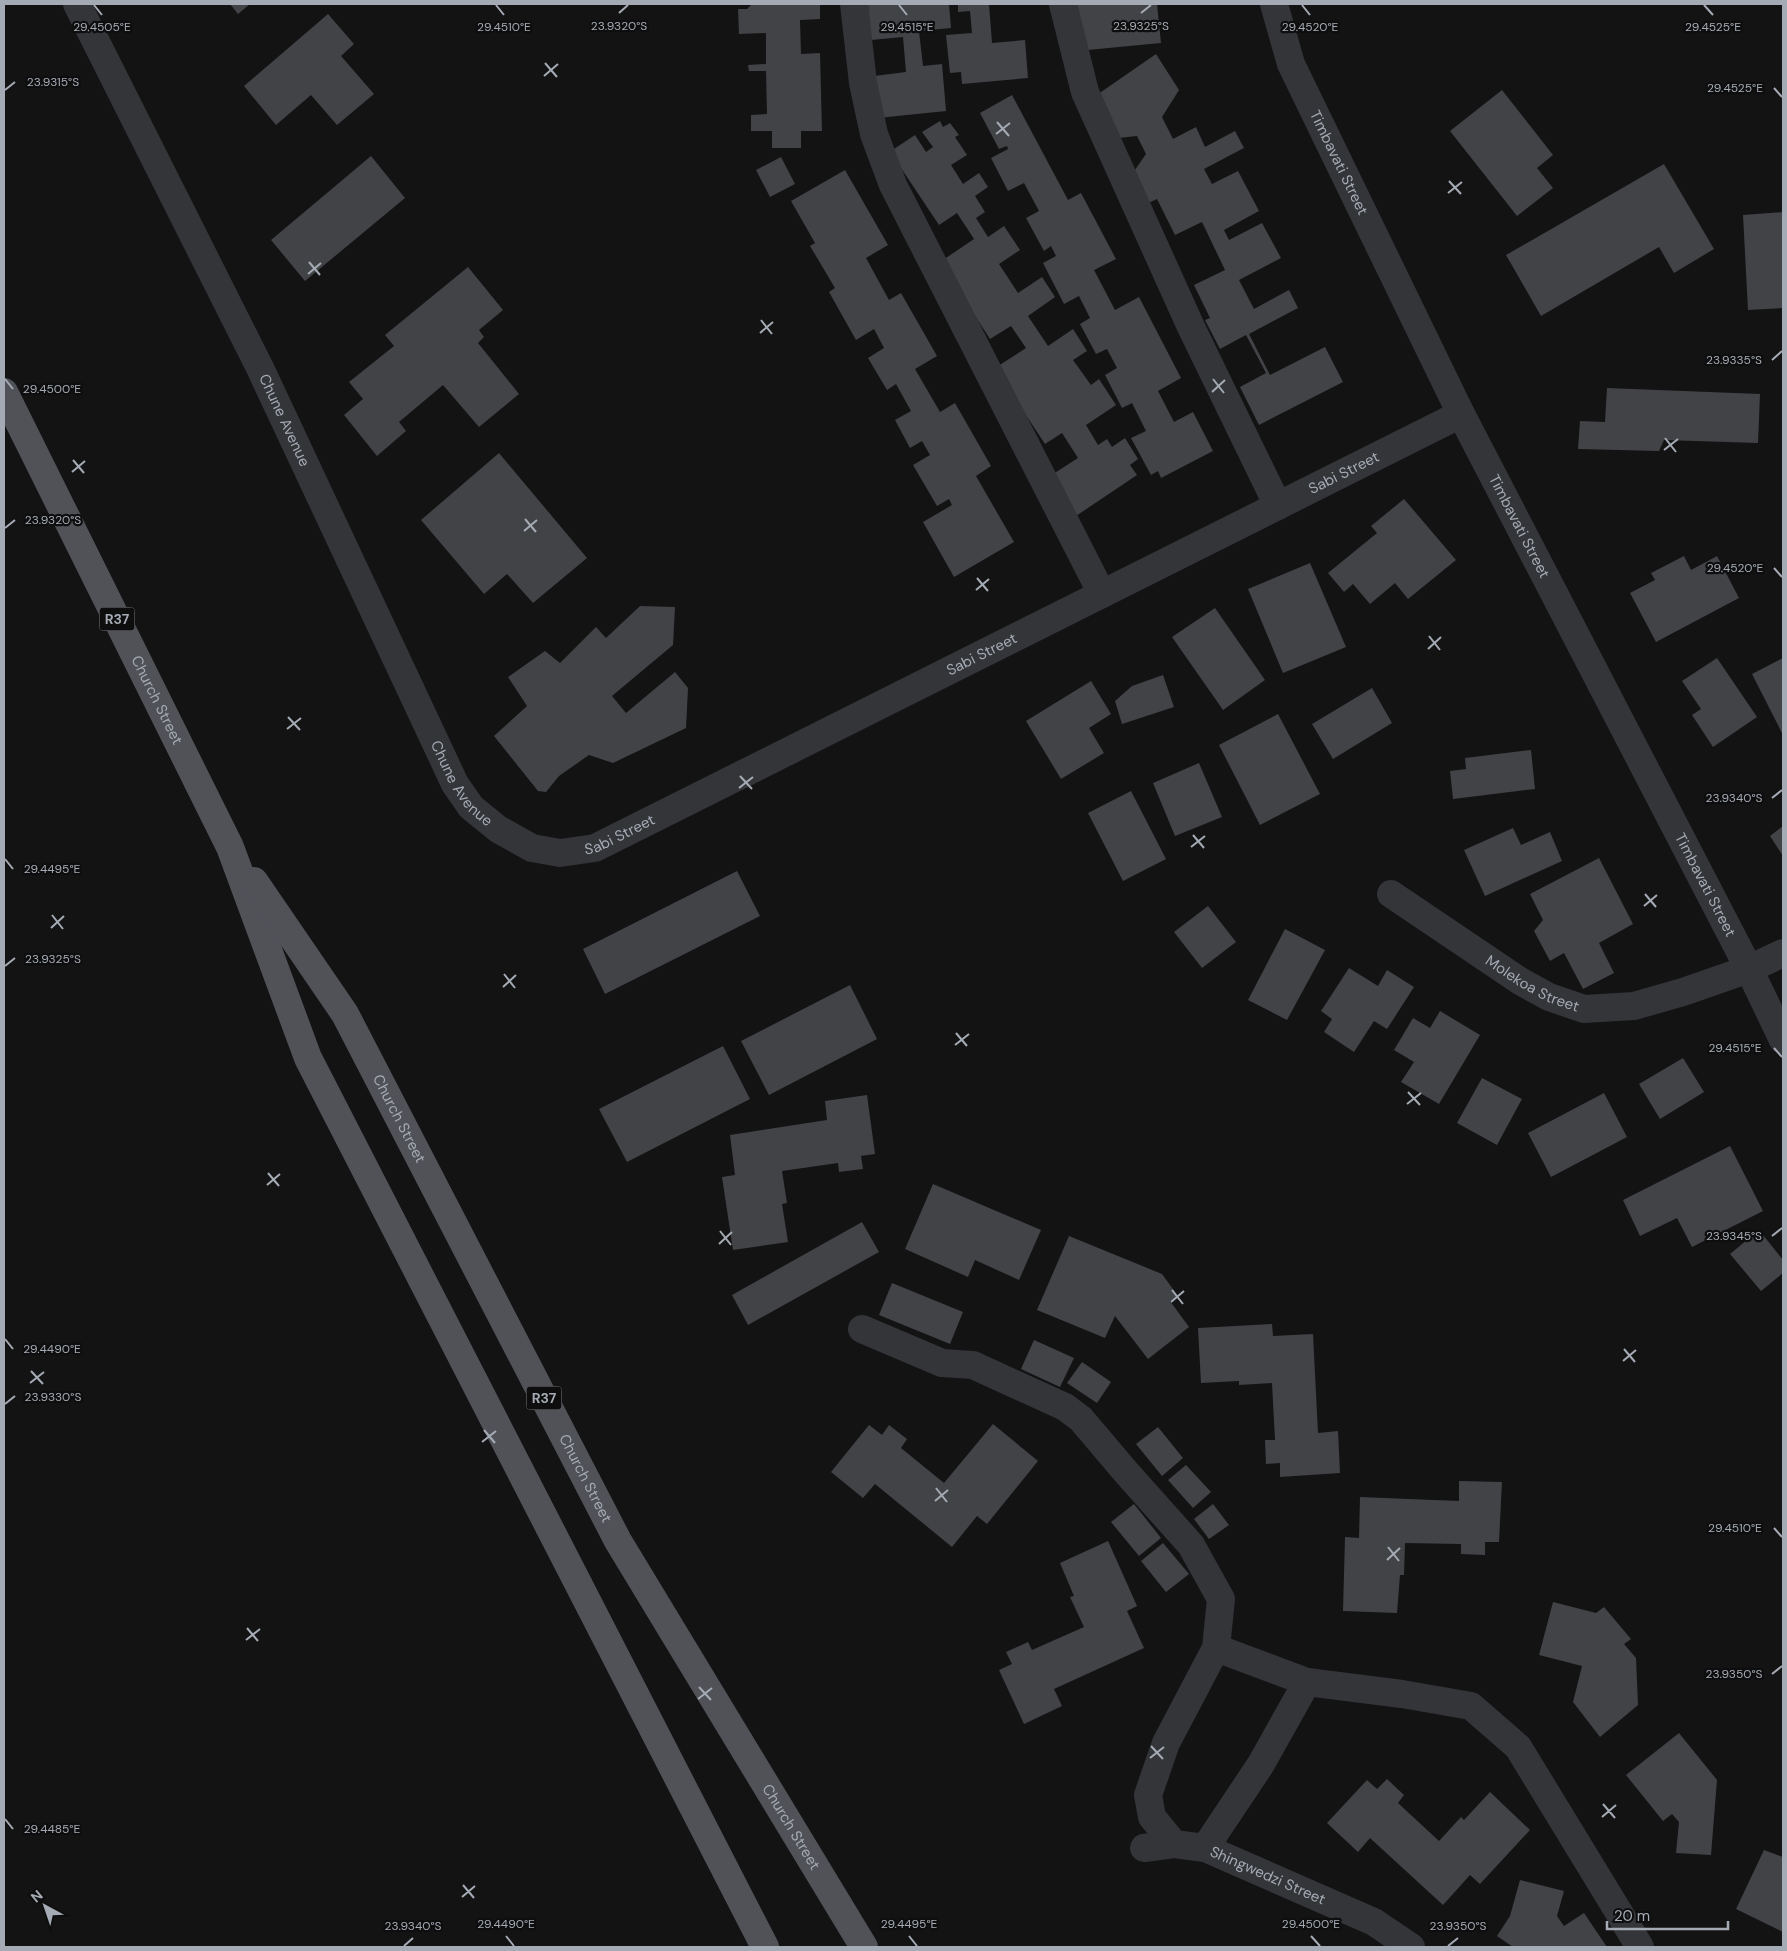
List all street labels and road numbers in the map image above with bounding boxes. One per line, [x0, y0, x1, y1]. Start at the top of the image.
street label: Timbavati Street [1305, 107, 1373, 218]
street label: Chune Avenue [254, 371, 315, 470]
street label: Sabi Street [1305, 447, 1383, 499]
street label: Timbavati Street [1484, 471, 1555, 582]
road number: R37 [100, 608, 134, 630]
street label: Sabi Street [943, 628, 1020, 680]
street label: Church Street [126, 652, 188, 748]
street label: Chune Avenue [426, 737, 497, 831]
street label: Sabi Street [583, 810, 658, 859]
street label: Timbavati Street [1670, 830, 1741, 940]
street label: Molekoa Street [1482, 951, 1582, 1017]
street label: Church Street [368, 1071, 430, 1166]
road number: R37 [526, 1386, 562, 1410]
street label: Church Street [554, 1431, 617, 1526]
street label: Church Street [758, 1780, 825, 1874]
street label: Shingwedzi Street [1207, 1841, 1329, 1910]

